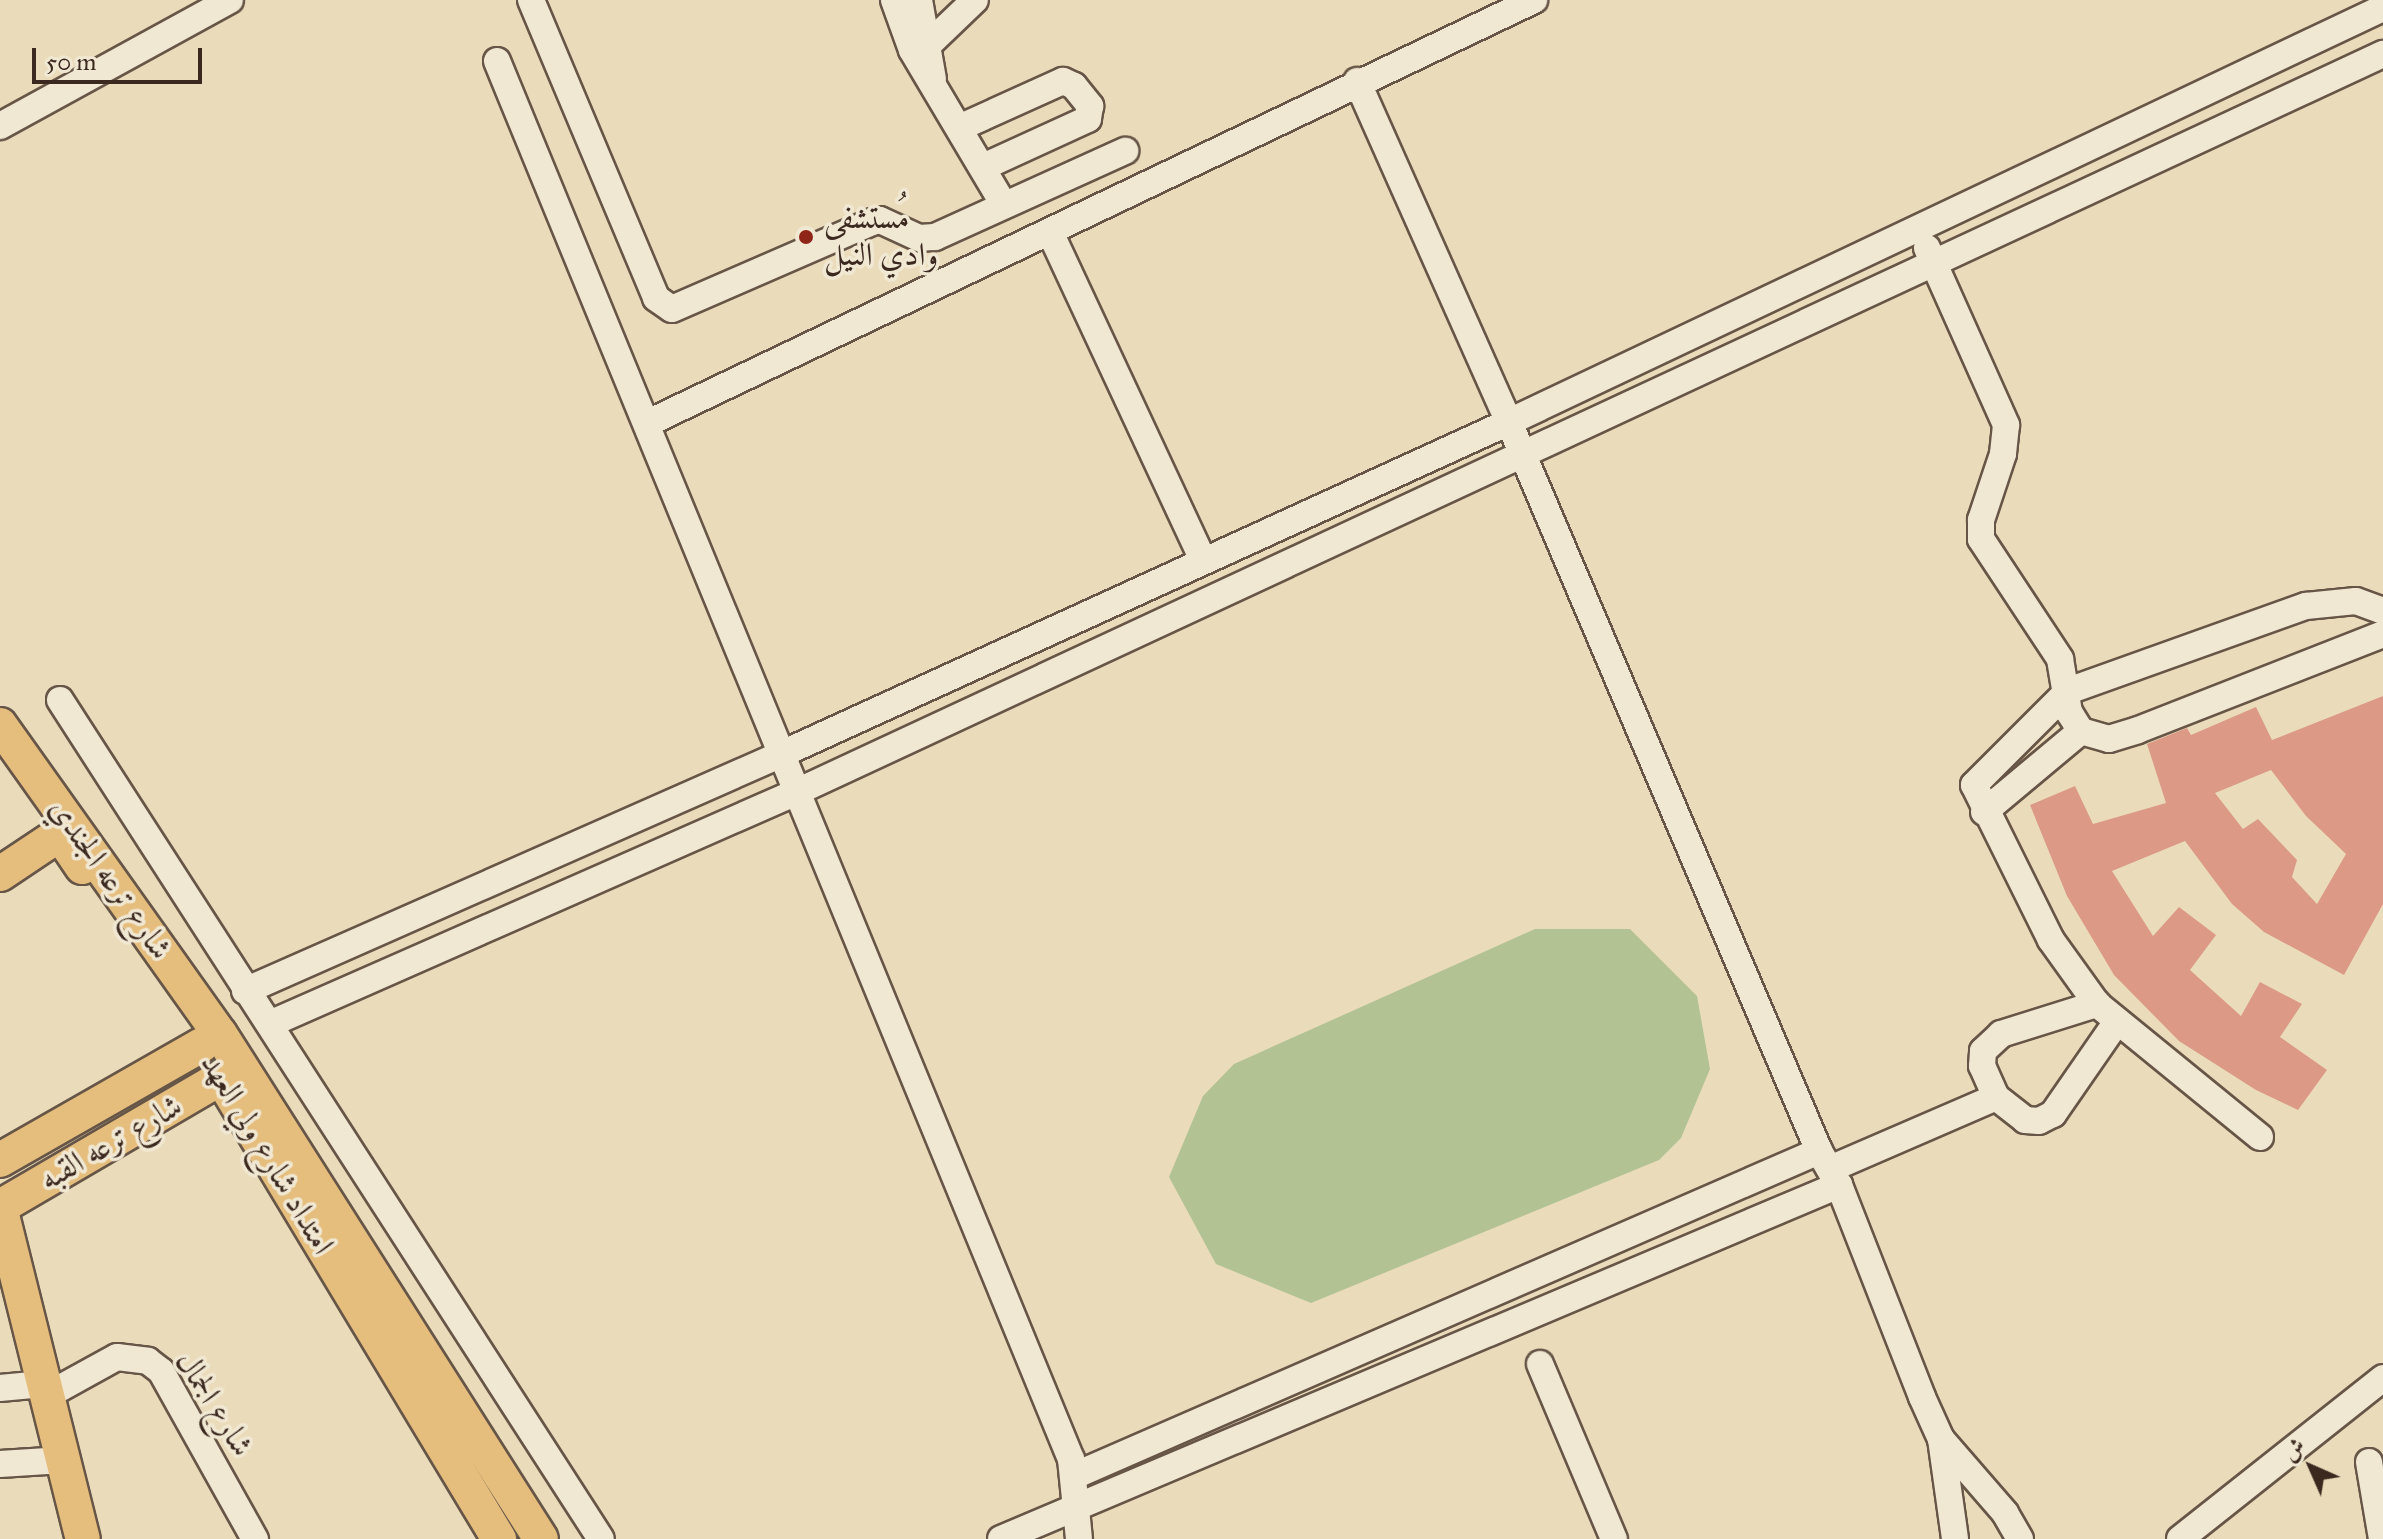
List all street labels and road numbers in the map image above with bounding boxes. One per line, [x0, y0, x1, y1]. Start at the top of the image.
street label: شارع ترعه الجندي [40, 791, 180, 967]
street label: امتداد شارع ولي العهد [192, 1047, 342, 1261]
street label: شارع ترعه القبه [33, 1087, 189, 1199]
street label: شارع الجمال [167, 1344, 261, 1464]

